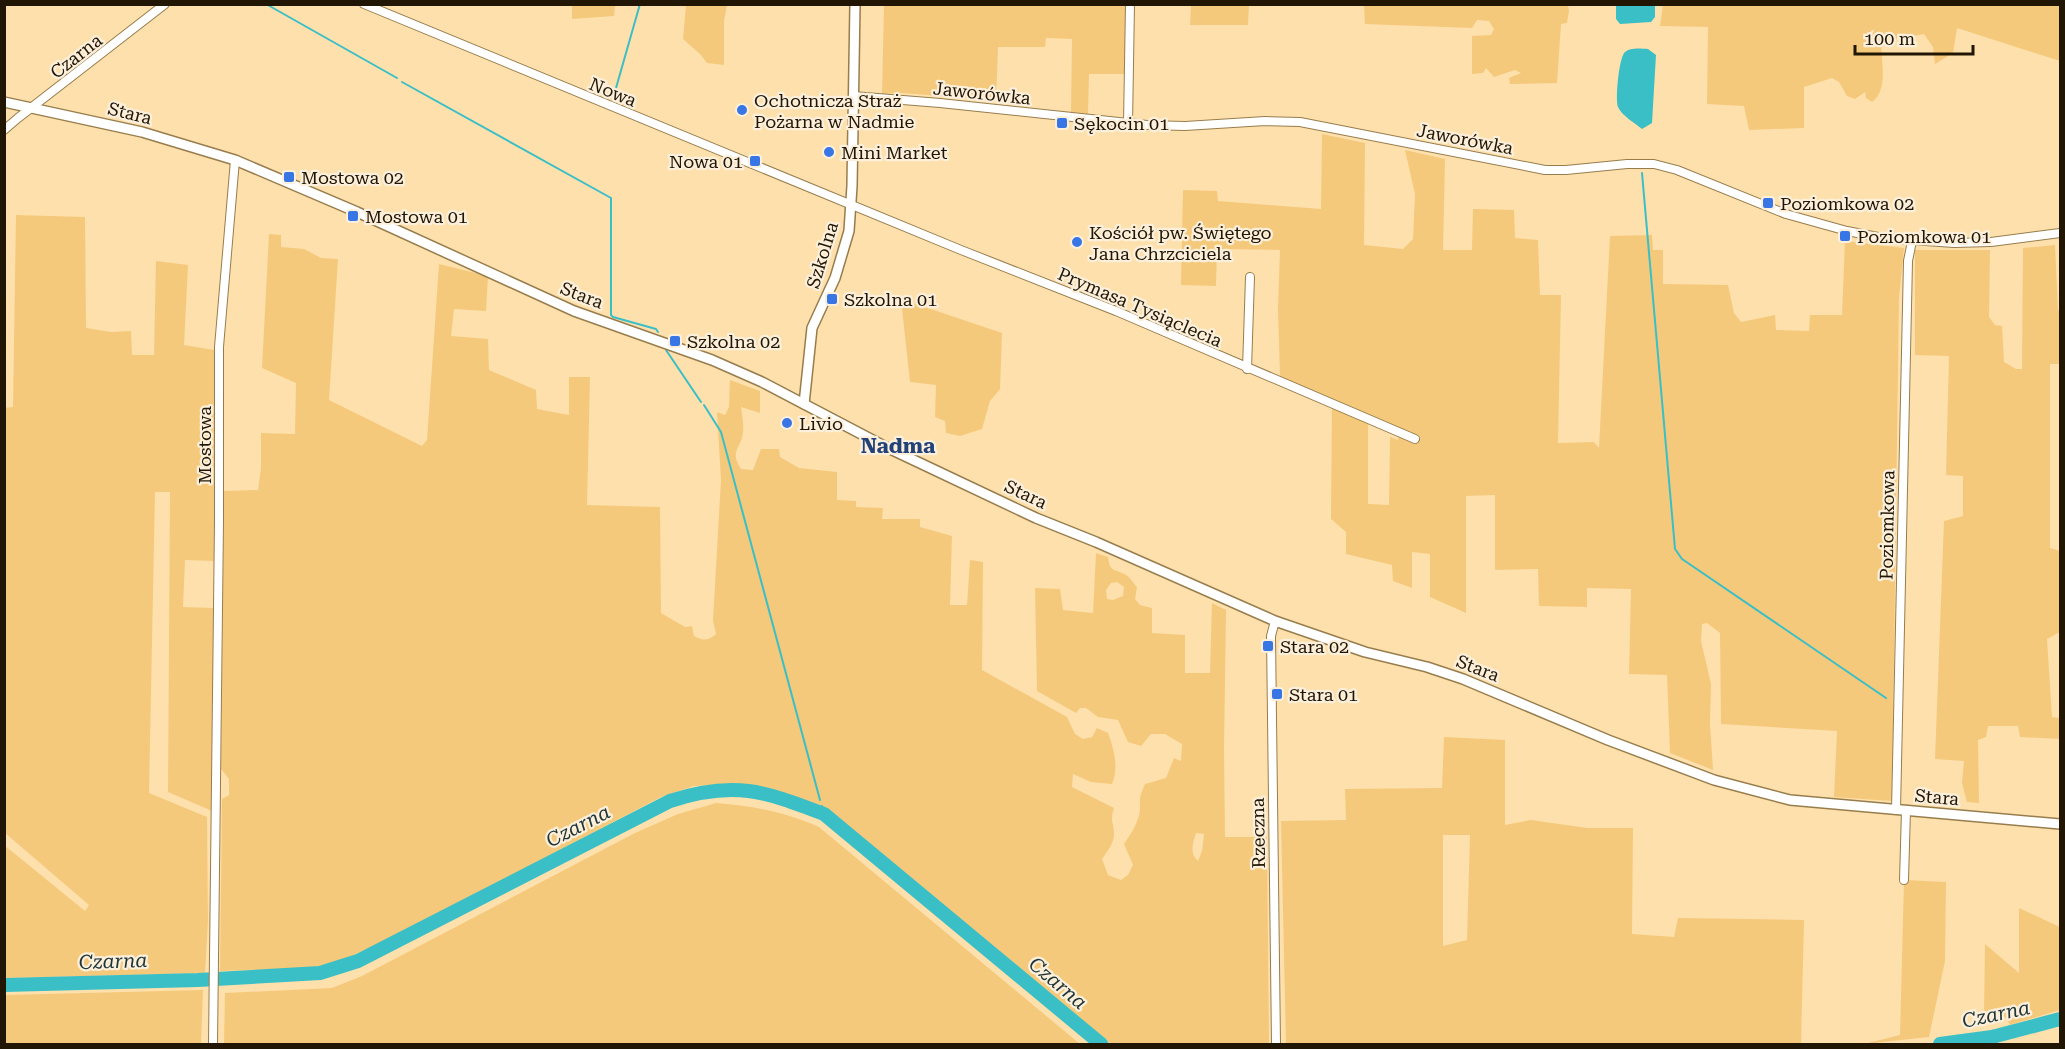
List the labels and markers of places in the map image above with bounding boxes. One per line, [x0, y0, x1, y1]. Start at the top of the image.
place label: Ochotnicza Straż Pożarna w Nadmie [754, 90, 915, 132]
marker: Ochotnicza Straż Pożarna w Nadmie [735, 103, 749, 117]
place label: Sękocin 01 [1074, 113, 1169, 134]
marker: Sękocin 01 [1055, 116, 1069, 130]
place label: Mini Market [841, 142, 948, 163]
marker: Mini Market [822, 145, 836, 159]
place label: Nowa 01 [669, 151, 743, 172]
marker: Nowa 01 [748, 154, 762, 168]
place label: Mostowa 02 [301, 167, 404, 188]
marker: Mostowa 02 [282, 170, 296, 184]
place label: Poziomkowa 02 [1780, 193, 1914, 214]
marker: Poziomkowa 02 [1761, 196, 1775, 210]
place label: Mostowa 01 [365, 206, 468, 227]
marker: Mostowa 01 [346, 209, 360, 223]
place label: Kościół pw. Świętego Jana Chrzciciela [1089, 222, 1272, 264]
place label: Poziomkowa 01 [1857, 226, 1991, 247]
marker: Poziomkowa 01 [1838, 229, 1852, 243]
marker: Kościół pw. Świętego Jana Chrzciciela [1070, 235, 1084, 249]
place label: Szkolna 01 [844, 289, 937, 310]
marker: Szkolna 01 [825, 292, 839, 306]
place label: Szkolna 02 [687, 331, 780, 352]
marker: Szkolna 02 [668, 334, 682, 348]
place label: Livio [799, 413, 843, 434]
marker: Livio [780, 416, 794, 430]
place label: Stara 02 [1280, 636, 1349, 657]
marker: Stara 02 [1261, 639, 1275, 653]
place label: Stara 01 [1289, 684, 1358, 705]
marker: Stara 01 [1270, 687, 1284, 701]

